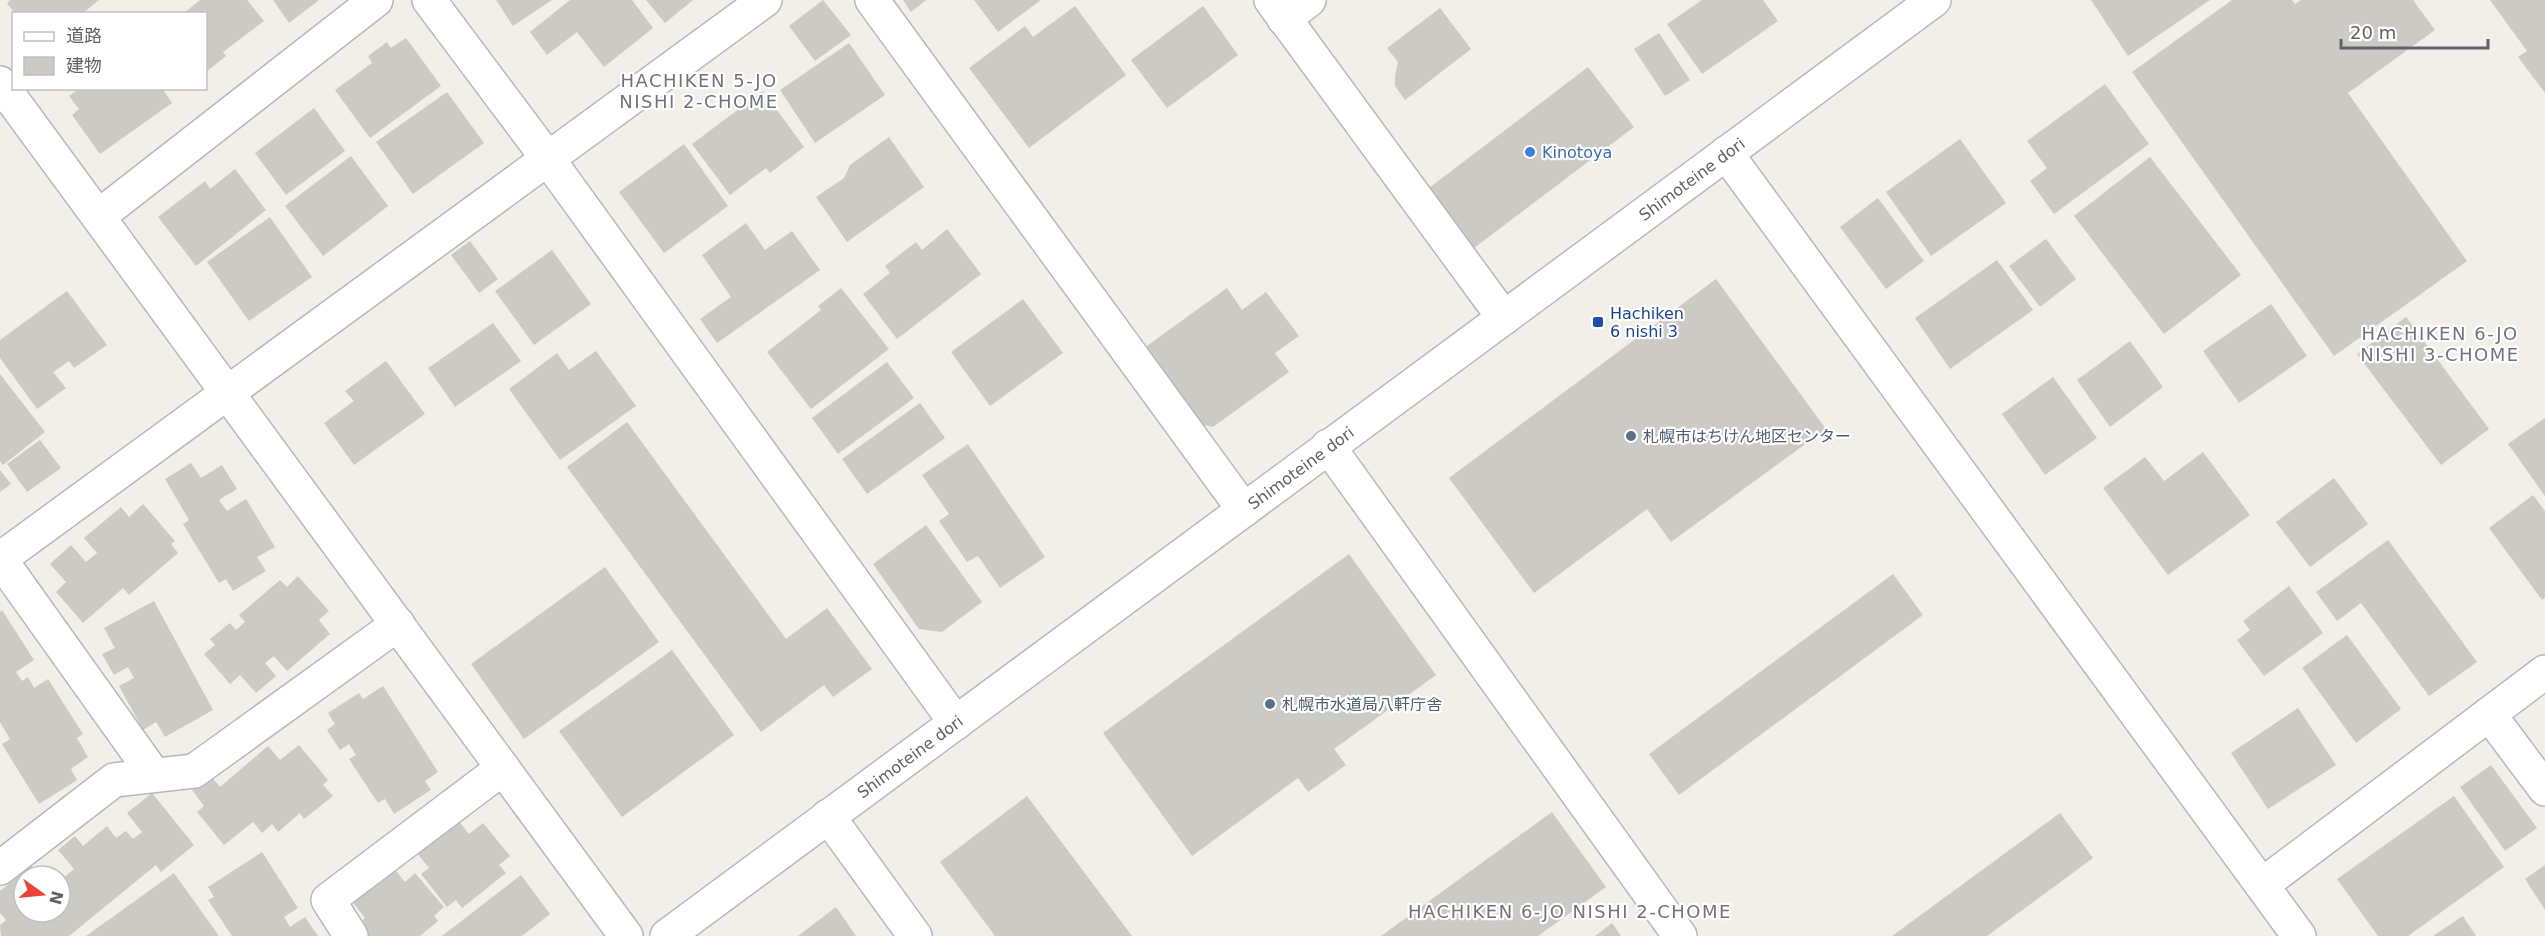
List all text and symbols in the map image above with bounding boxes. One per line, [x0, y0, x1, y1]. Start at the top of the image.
legend [12, 12, 207, 90]
scale bar [2341, 12, 2488, 50]
text: 20 m [2350, 22, 2396, 43]
text: 道路 [66, 25, 102, 46]
text: 建物 [66, 55, 102, 76]
district label: HACHIKEN 5-JO NISHI 2-CHOME [619, 70, 779, 112]
street label: Shimoteine dori [1635, 134, 1749, 225]
place label: Kinotoya [1542, 143, 1612, 162]
marker: Kinotoya [1523, 145, 1537, 159]
place label: Hachiken 6 nishi 3 [1610, 304, 1684, 341]
marker: Hachiken 6 nishi 3 [1591, 315, 1605, 329]
district label: HACHIKEN 6-JO NISHI 3-CHOME [2360, 323, 2520, 365]
street label: Shimoteine dori [1244, 423, 1358, 513]
place label: 札幌市はちけん地区センター [1643, 427, 1851, 446]
marker: 札幌市はちけん地区センター [1624, 429, 1638, 443]
place label: 札幌市水道局八軒庁舎 [1282, 695, 1442, 714]
marker: 札幌市水道局八軒庁舎 [1263, 697, 1277, 711]
street label: Shimoteine dori [854, 712, 967, 802]
north arrow [12, 864, 72, 924]
text: N [45, 889, 67, 907]
district label: HACHIKEN 6-JO NISHI 2-CHOME [1408, 901, 1732, 922]

